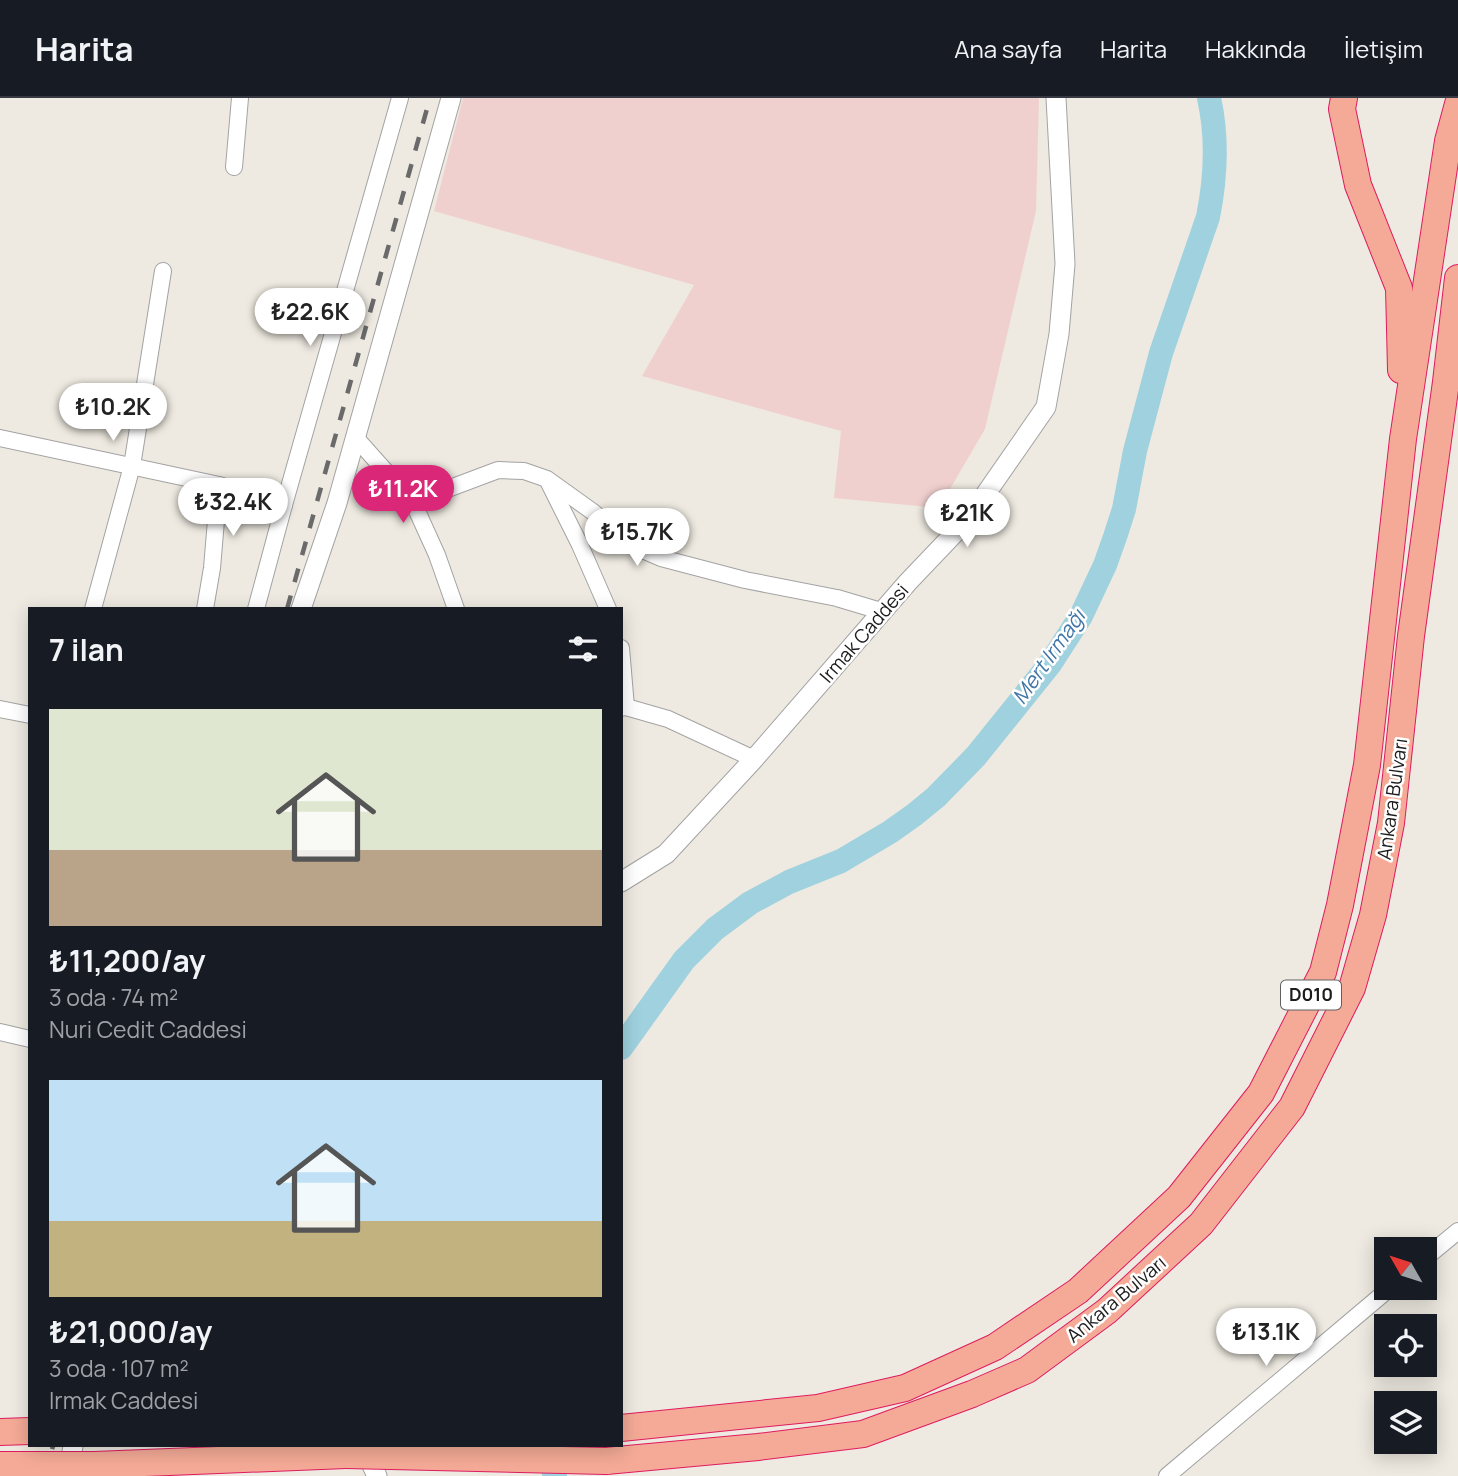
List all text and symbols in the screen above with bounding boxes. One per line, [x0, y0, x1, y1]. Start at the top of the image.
text: Harita [35, 26, 134, 71]
text: Ana sayfa [954, 32, 1062, 65]
text: Harita [1100, 32, 1167, 65]
text: Hakkında [1205, 32, 1306, 65]
text: İletişim [1344, 32, 1423, 65]
pin: ₺22.6K [253, 288, 367, 348]
text: ₺22.6K [271, 295, 349, 327]
pin: ₺10.2K [56, 384, 170, 443]
text: ₺10.2K [75, 390, 151, 422]
pin: ₺11.2K [346, 466, 460, 525]
text: ₺11.2K [368, 472, 438, 504]
pin: ₺32.4K [176, 478, 290, 538]
text: ₺32.4K [194, 485, 272, 517]
pin: ₺21K [926, 490, 1008, 549]
text: ₺21K [940, 496, 994, 528]
pin: ₺15.7K [580, 508, 694, 568]
text: ₺15.7K [601, 515, 673, 547]
street label: Irmak Caddesi [814, 578, 914, 688]
water label: Mert Irmağı [1005, 602, 1092, 709]
text: 7 ilan [49, 629, 124, 670]
icon: filters [564, 630, 602, 668]
street label: Ankara Bulvarı [1371, 737, 1413, 861]
icon: home [263, 754, 389, 880]
text: ₺11,200/ay [49, 940, 206, 981]
road number: D010 [1281, 980, 1341, 1010]
text: 3 oda · 74 m² [49, 981, 178, 1013]
text: Nuri Cedit Caddesi [49, 1013, 247, 1045]
icon: home [263, 1125, 389, 1251]
north arrow [1374, 1237, 1437, 1300]
map controls [1374, 1237, 1437, 1454]
street label: Ankara Bulvarı [1061, 1250, 1171, 1348]
pin: ₺13.1K [1209, 1308, 1323, 1368]
text: ₺21,000/ay [49, 1311, 212, 1352]
button: locate [1374, 1314, 1437, 1377]
text: ₺13.1K [1232, 1315, 1300, 1347]
text: 3 oda · 107 m² [49, 1352, 189, 1384]
text: Irmak Caddesi [49, 1384, 198, 1416]
button: layers [1374, 1391, 1437, 1454]

